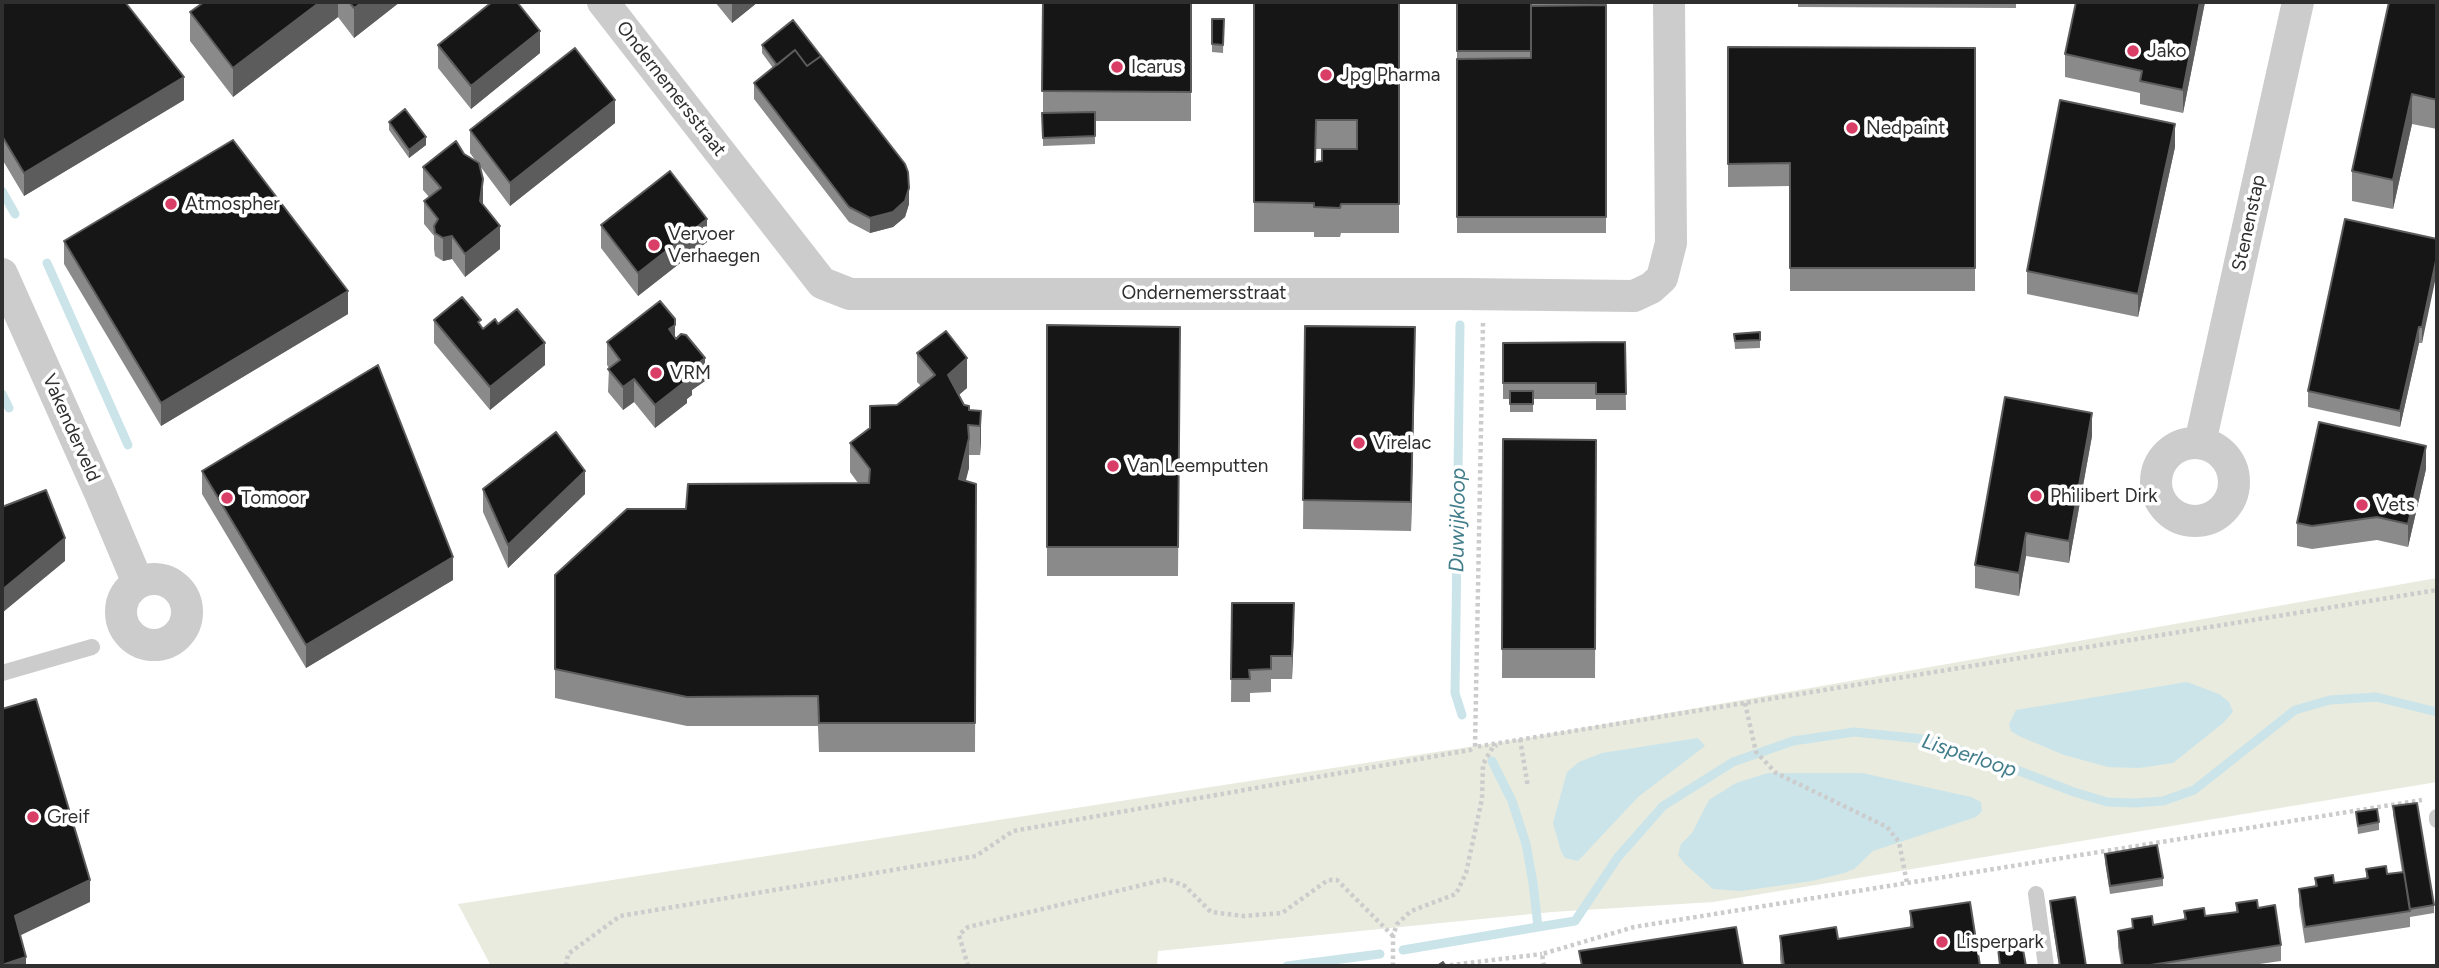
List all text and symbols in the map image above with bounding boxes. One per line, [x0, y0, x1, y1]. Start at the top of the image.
street label: Ondernemersstraat [611, 17, 731, 161]
place label: Jako [2147, 40, 2187, 62]
marker: Jako [2125, 43, 2141, 59]
place label: Icarus [1131, 56, 1182, 78]
marker: Icarus [1109, 59, 1125, 75]
place label: Jpg Pharma [1340, 64, 1440, 86]
marker: Jpg Pharma [1318, 67, 1334, 83]
place label: Nedpaint [1866, 117, 1945, 139]
marker: Nedpaint [1844, 120, 1860, 136]
street label: Stenenstap [2228, 173, 2270, 273]
place label: Atmospher [185, 193, 280, 215]
marker: Atmospher [163, 196, 179, 212]
place label: Vervoer Verhaegen [668, 223, 760, 267]
marker: Vervoer Verhaegen [646, 237, 662, 253]
street label: Ondernemersstraat [1121, 282, 1287, 304]
place label: VRM [670, 362, 711, 384]
marker: VRM [648, 365, 664, 381]
street label: Vakenderveld [37, 371, 105, 485]
place label: Virelac [1373, 432, 1432, 454]
marker: Virelac [1351, 435, 1367, 451]
place label: Van Leemputten [1127, 455, 1268, 477]
marker: Van Leemputten [1105, 458, 1121, 474]
water label: Duwijkloop [1444, 467, 1472, 573]
place label: Philibert Dirk [2050, 485, 2158, 507]
place label: Tomoor [241, 487, 306, 509]
marker: Philibert Dirk [2028, 488, 2044, 504]
marker: Tomoor [219, 490, 235, 506]
place label: Vets [2376, 494, 2415, 516]
marker: Vets [2354, 497, 2370, 513]
water label: Lisperloop [1918, 729, 2020, 783]
place label: Greif [47, 806, 90, 828]
marker: Greif [25, 809, 41, 825]
place label: Lisperpark [1956, 931, 2044, 953]
marker: Lisperpark [1934, 934, 1950, 950]

